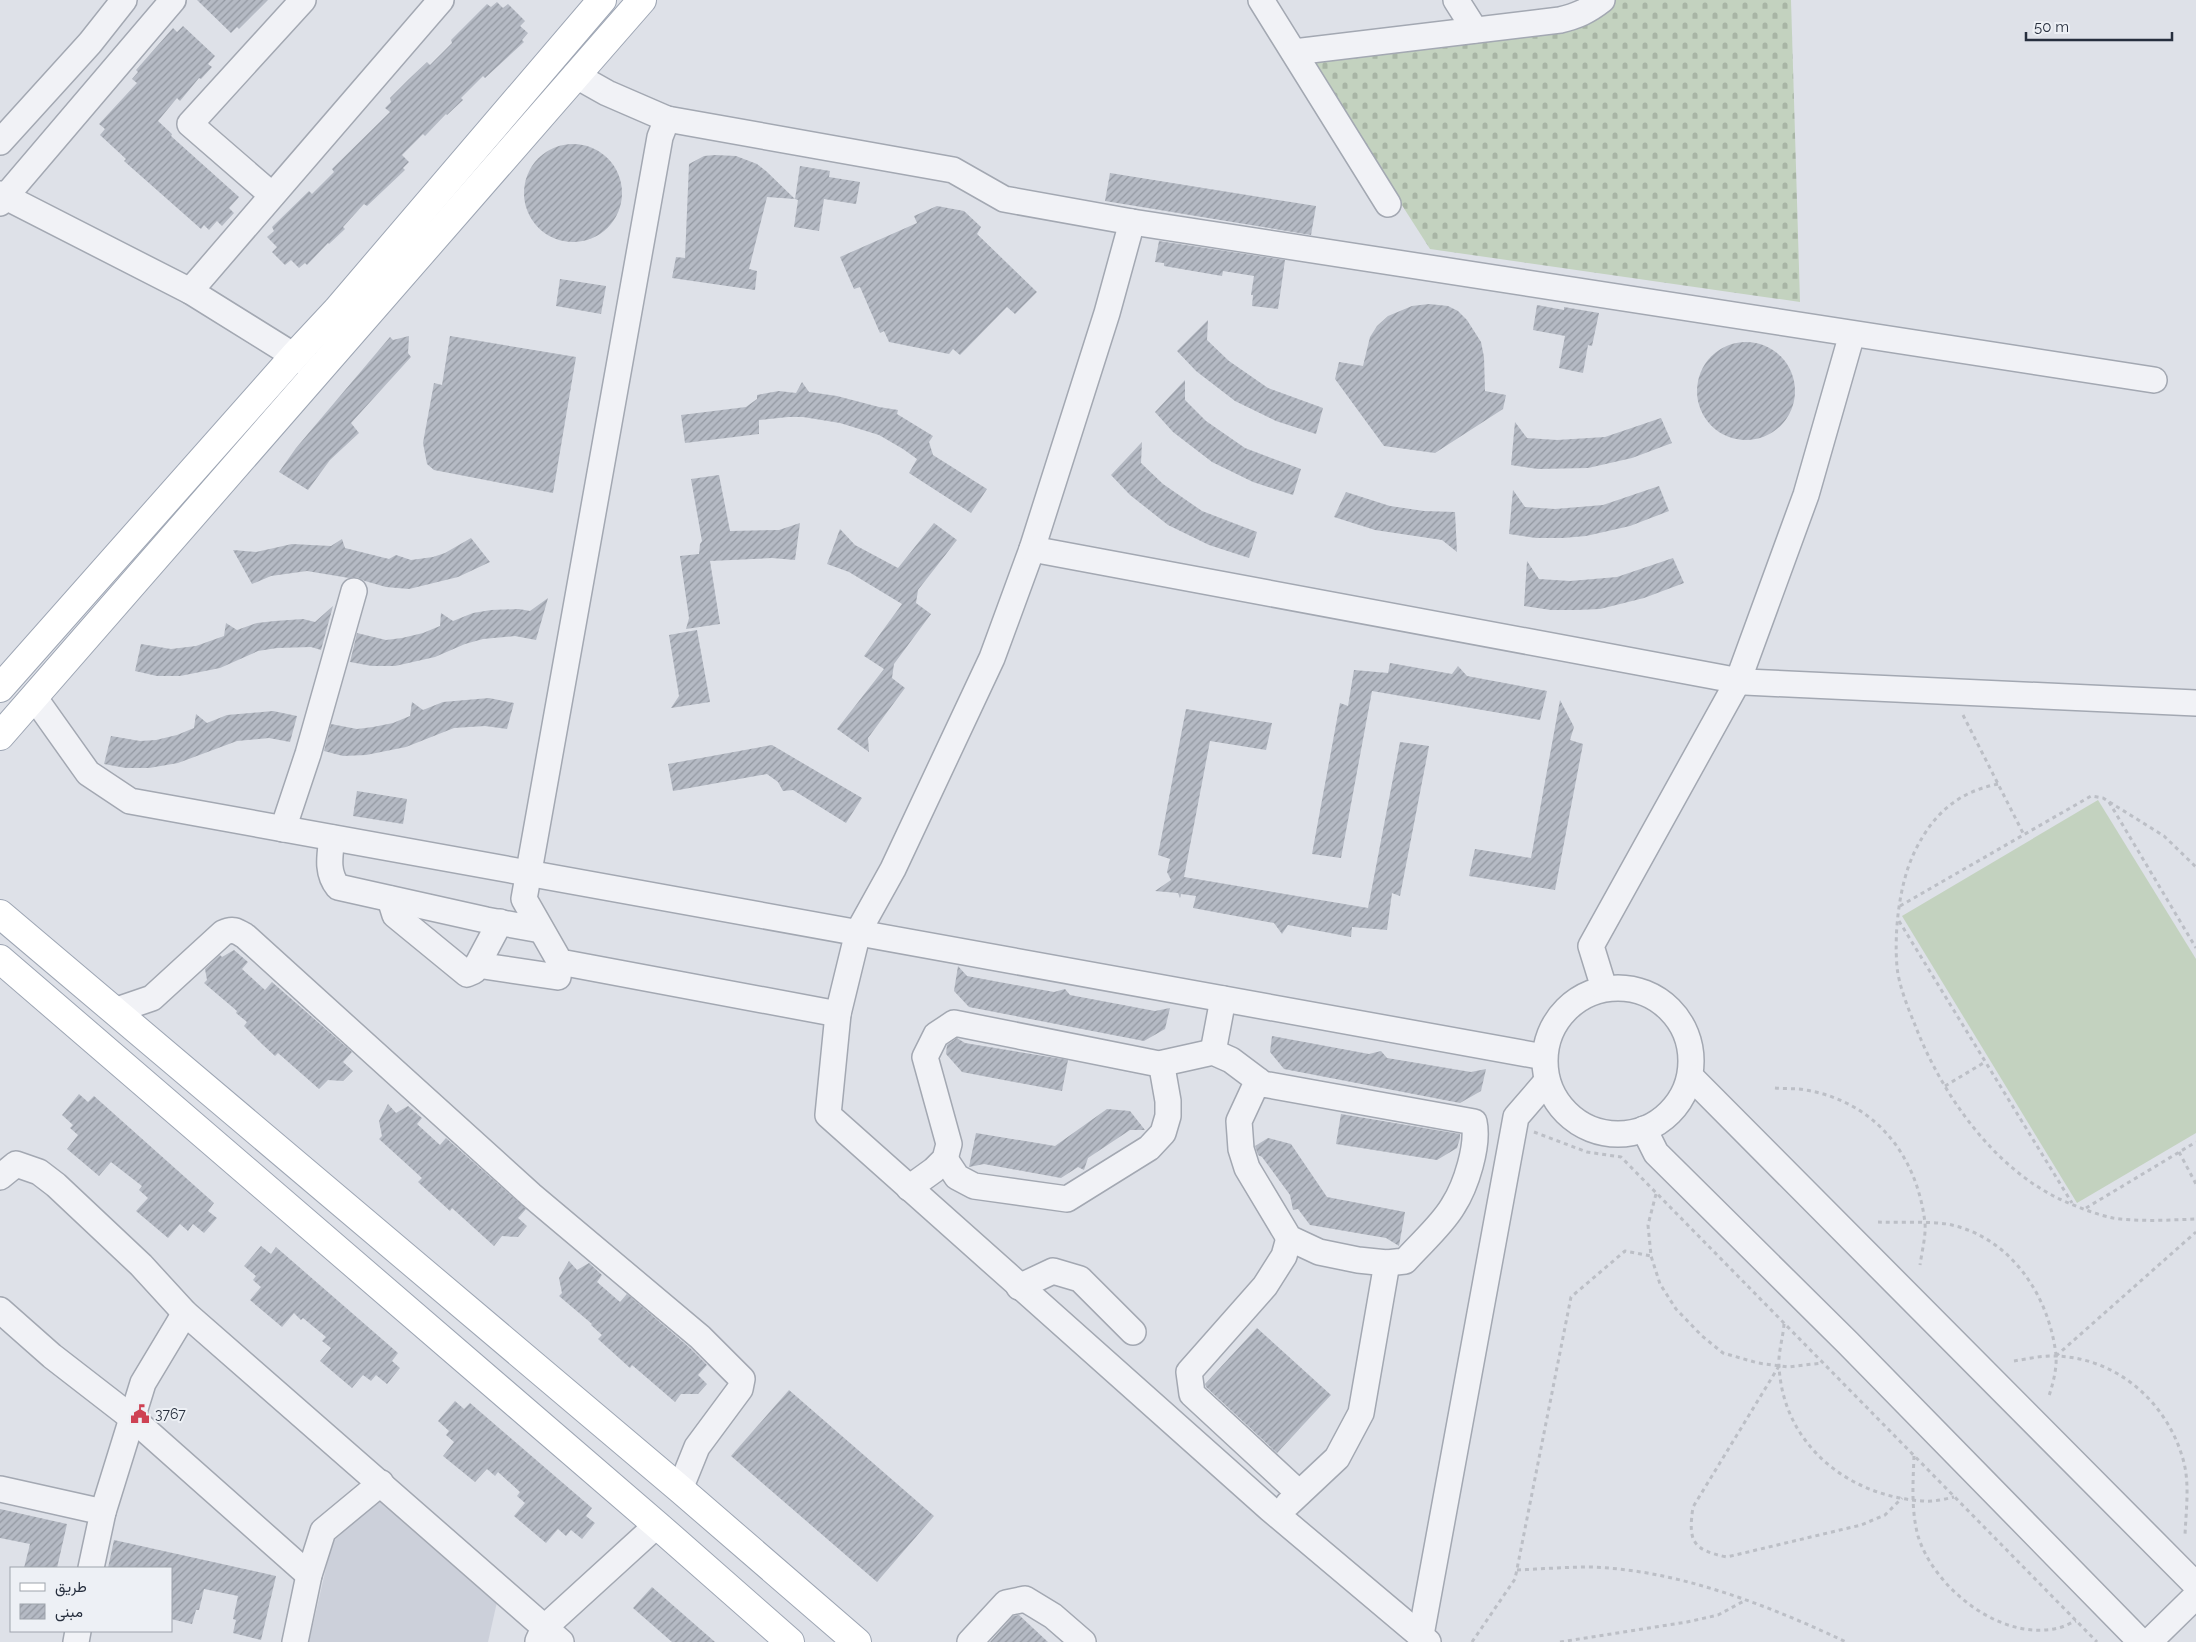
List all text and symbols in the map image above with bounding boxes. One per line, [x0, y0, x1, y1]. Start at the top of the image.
scale bar [2026, 10, 2172, 42]
text: 50 m [2034, 18, 2069, 36]
public building icon: 3767 [129, 1403, 151, 1425]
place label: 3767 [155, 1406, 186, 1422]
legend [10, 1567, 172, 1632]
text: طريق [55, 1578, 87, 1597]
text: مبنى [55, 1603, 83, 1622]

